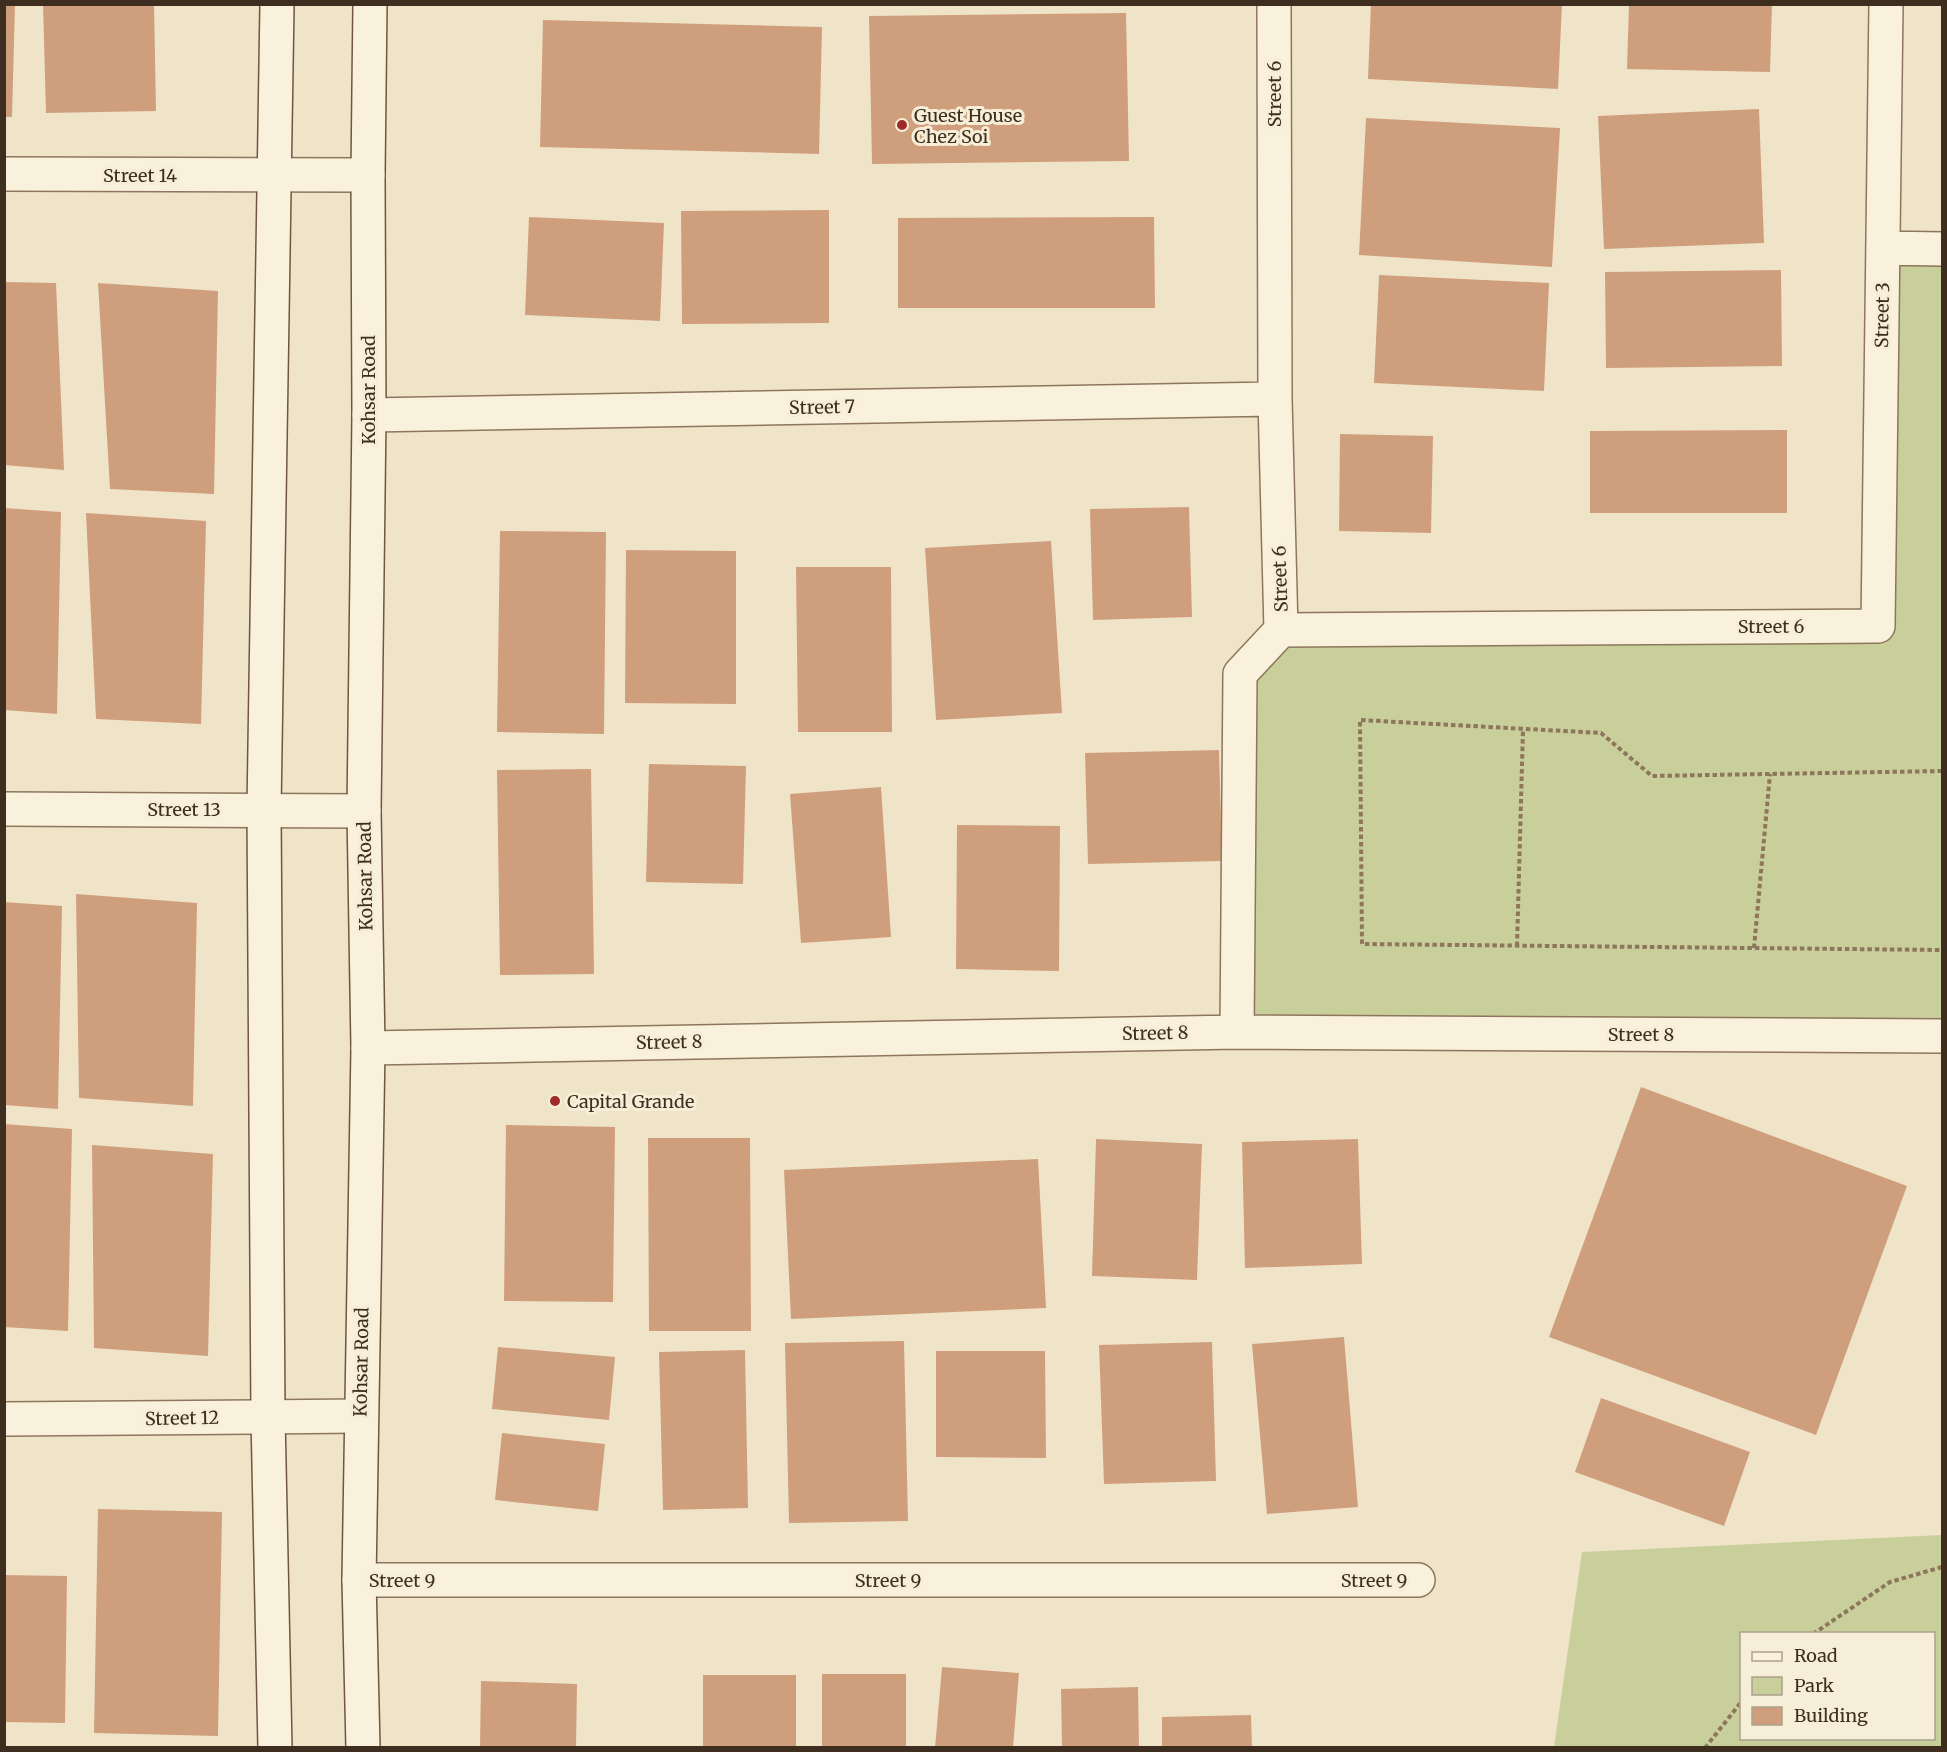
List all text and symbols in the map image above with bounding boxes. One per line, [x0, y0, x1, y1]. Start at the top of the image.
street label: Street 6 [1263, 61, 1286, 127]
place label: Guest House Chez Soi [914, 104, 1022, 148]
marker: Guest House Chez Soi [895, 118, 909, 132]
street label: Street 14 [103, 164, 177, 187]
street label: Street 3 [1870, 282, 1894, 348]
street label: Kohsar Road [357, 335, 380, 445]
street label: Street 7 [789, 395, 855, 419]
street label: Street 6 [1267, 545, 1293, 613]
street label: Street 6 [1738, 615, 1804, 638]
street label: Street 13 [147, 798, 221, 821]
street label: Kohsar Road [353, 821, 377, 931]
street label: Street 8 [1122, 1021, 1188, 1045]
street label: Street 8 [1608, 1023, 1674, 1046]
street label: Street 8 [636, 1030, 702, 1054]
place label: Capital Grande [567, 1090, 694, 1113]
marker: Capital Grande [548, 1094, 562, 1108]
street label: Kohsar Road [349, 1307, 373, 1417]
street label: Street 12 [145, 1406, 219, 1430]
street label: Street 9 [369, 1569, 435, 1592]
street label: Street 9 [855, 1569, 921, 1592]
street label: Street 9 [1341, 1569, 1407, 1592]
legend [1740, 1632, 1935, 1740]
text: Road [1794, 1644, 1838, 1667]
text: Park [1794, 1674, 1835, 1697]
text: Building [1794, 1704, 1868, 1727]

